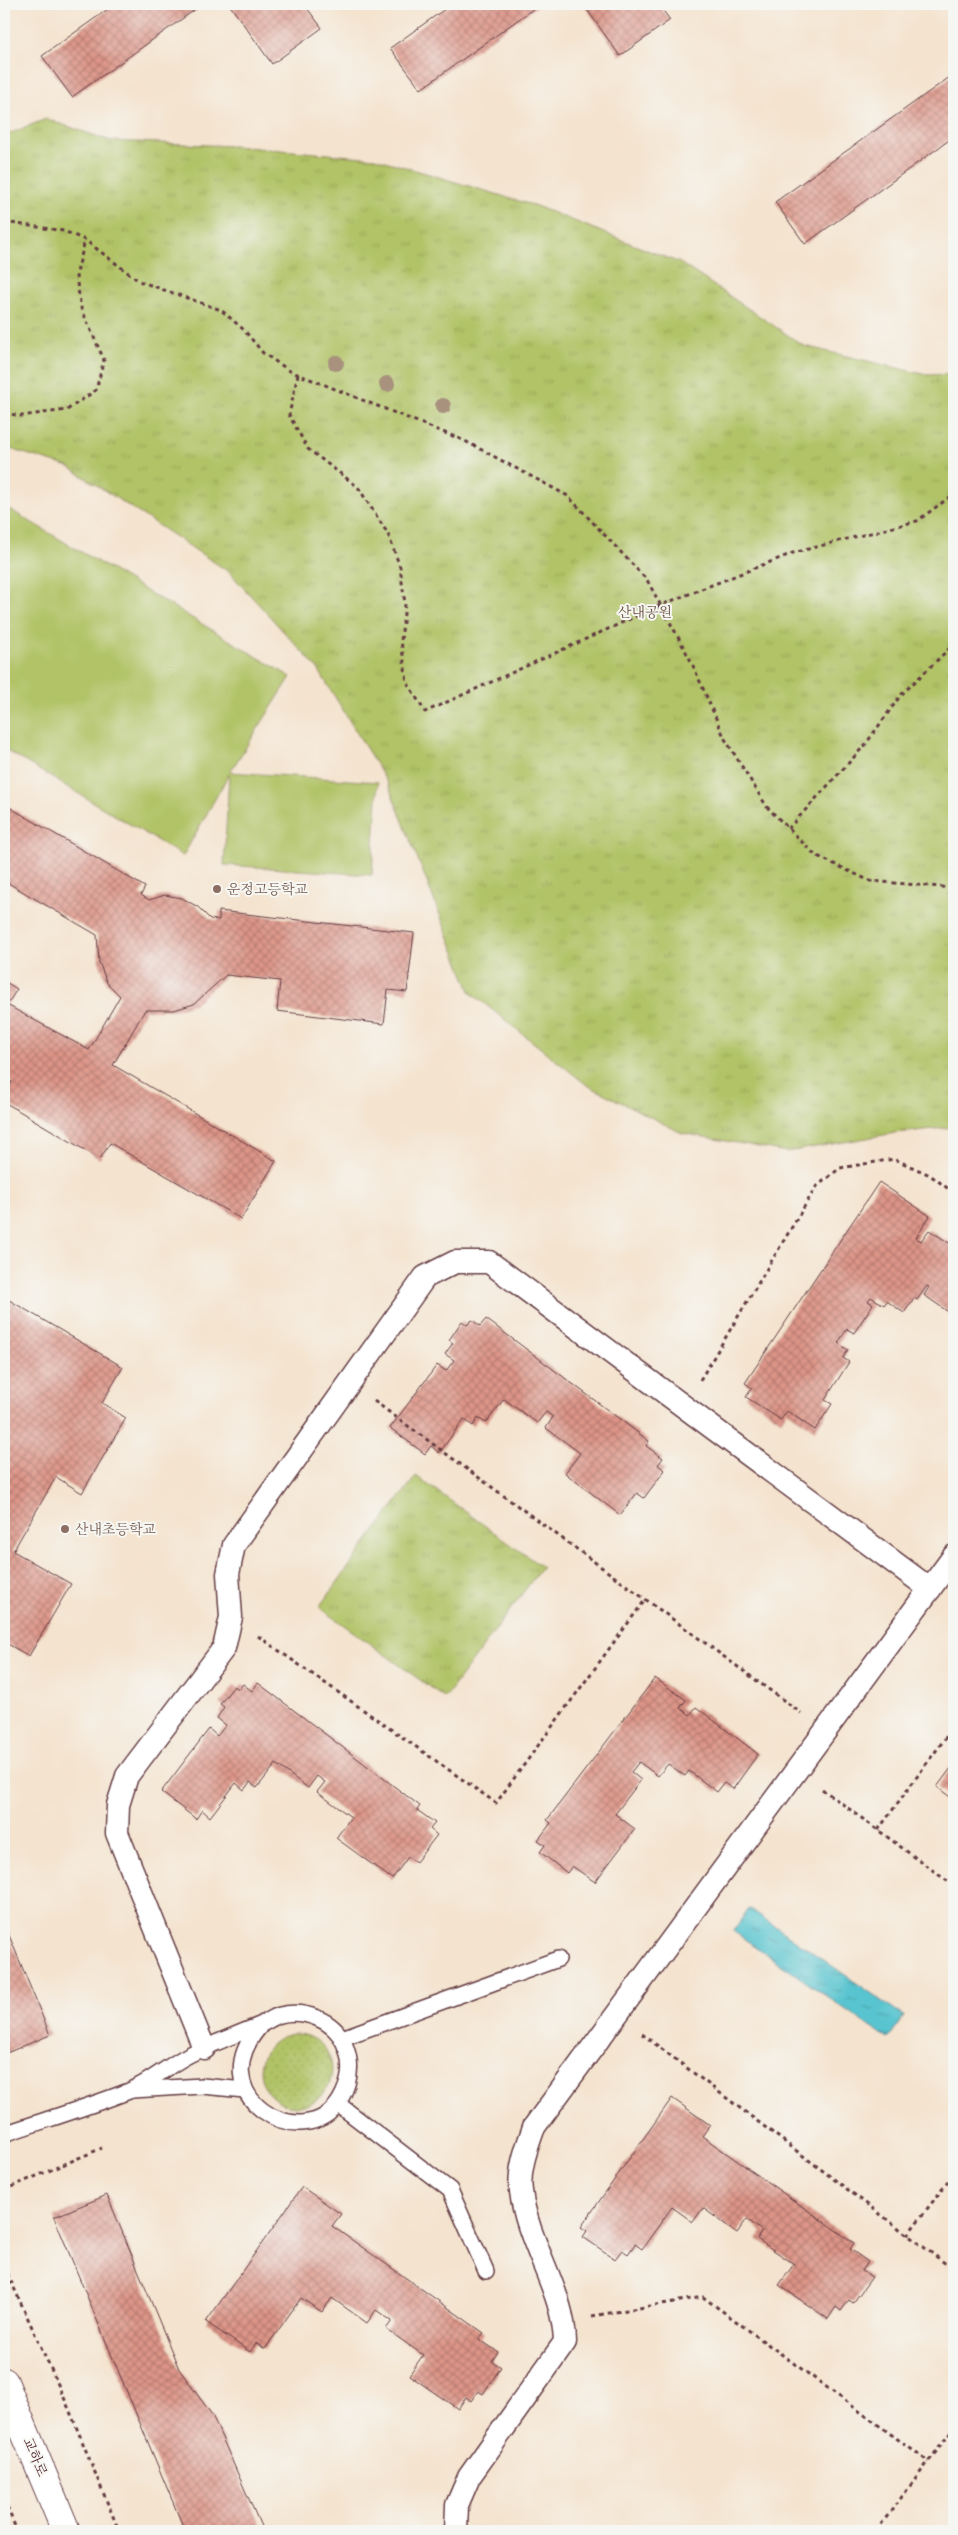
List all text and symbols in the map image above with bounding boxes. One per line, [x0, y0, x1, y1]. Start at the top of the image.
park label: 산내공원 [618, 604, 672, 621]
place label: 운정고등학교 [227, 881, 309, 898]
marker: 운정고등학교 [211, 883, 223, 895]
place label: 산내초등학교 [75, 1521, 157, 1538]
marker: 산내초등학교 [59, 1523, 71, 1535]
street label: 교하로 [19, 2435, 51, 2479]

